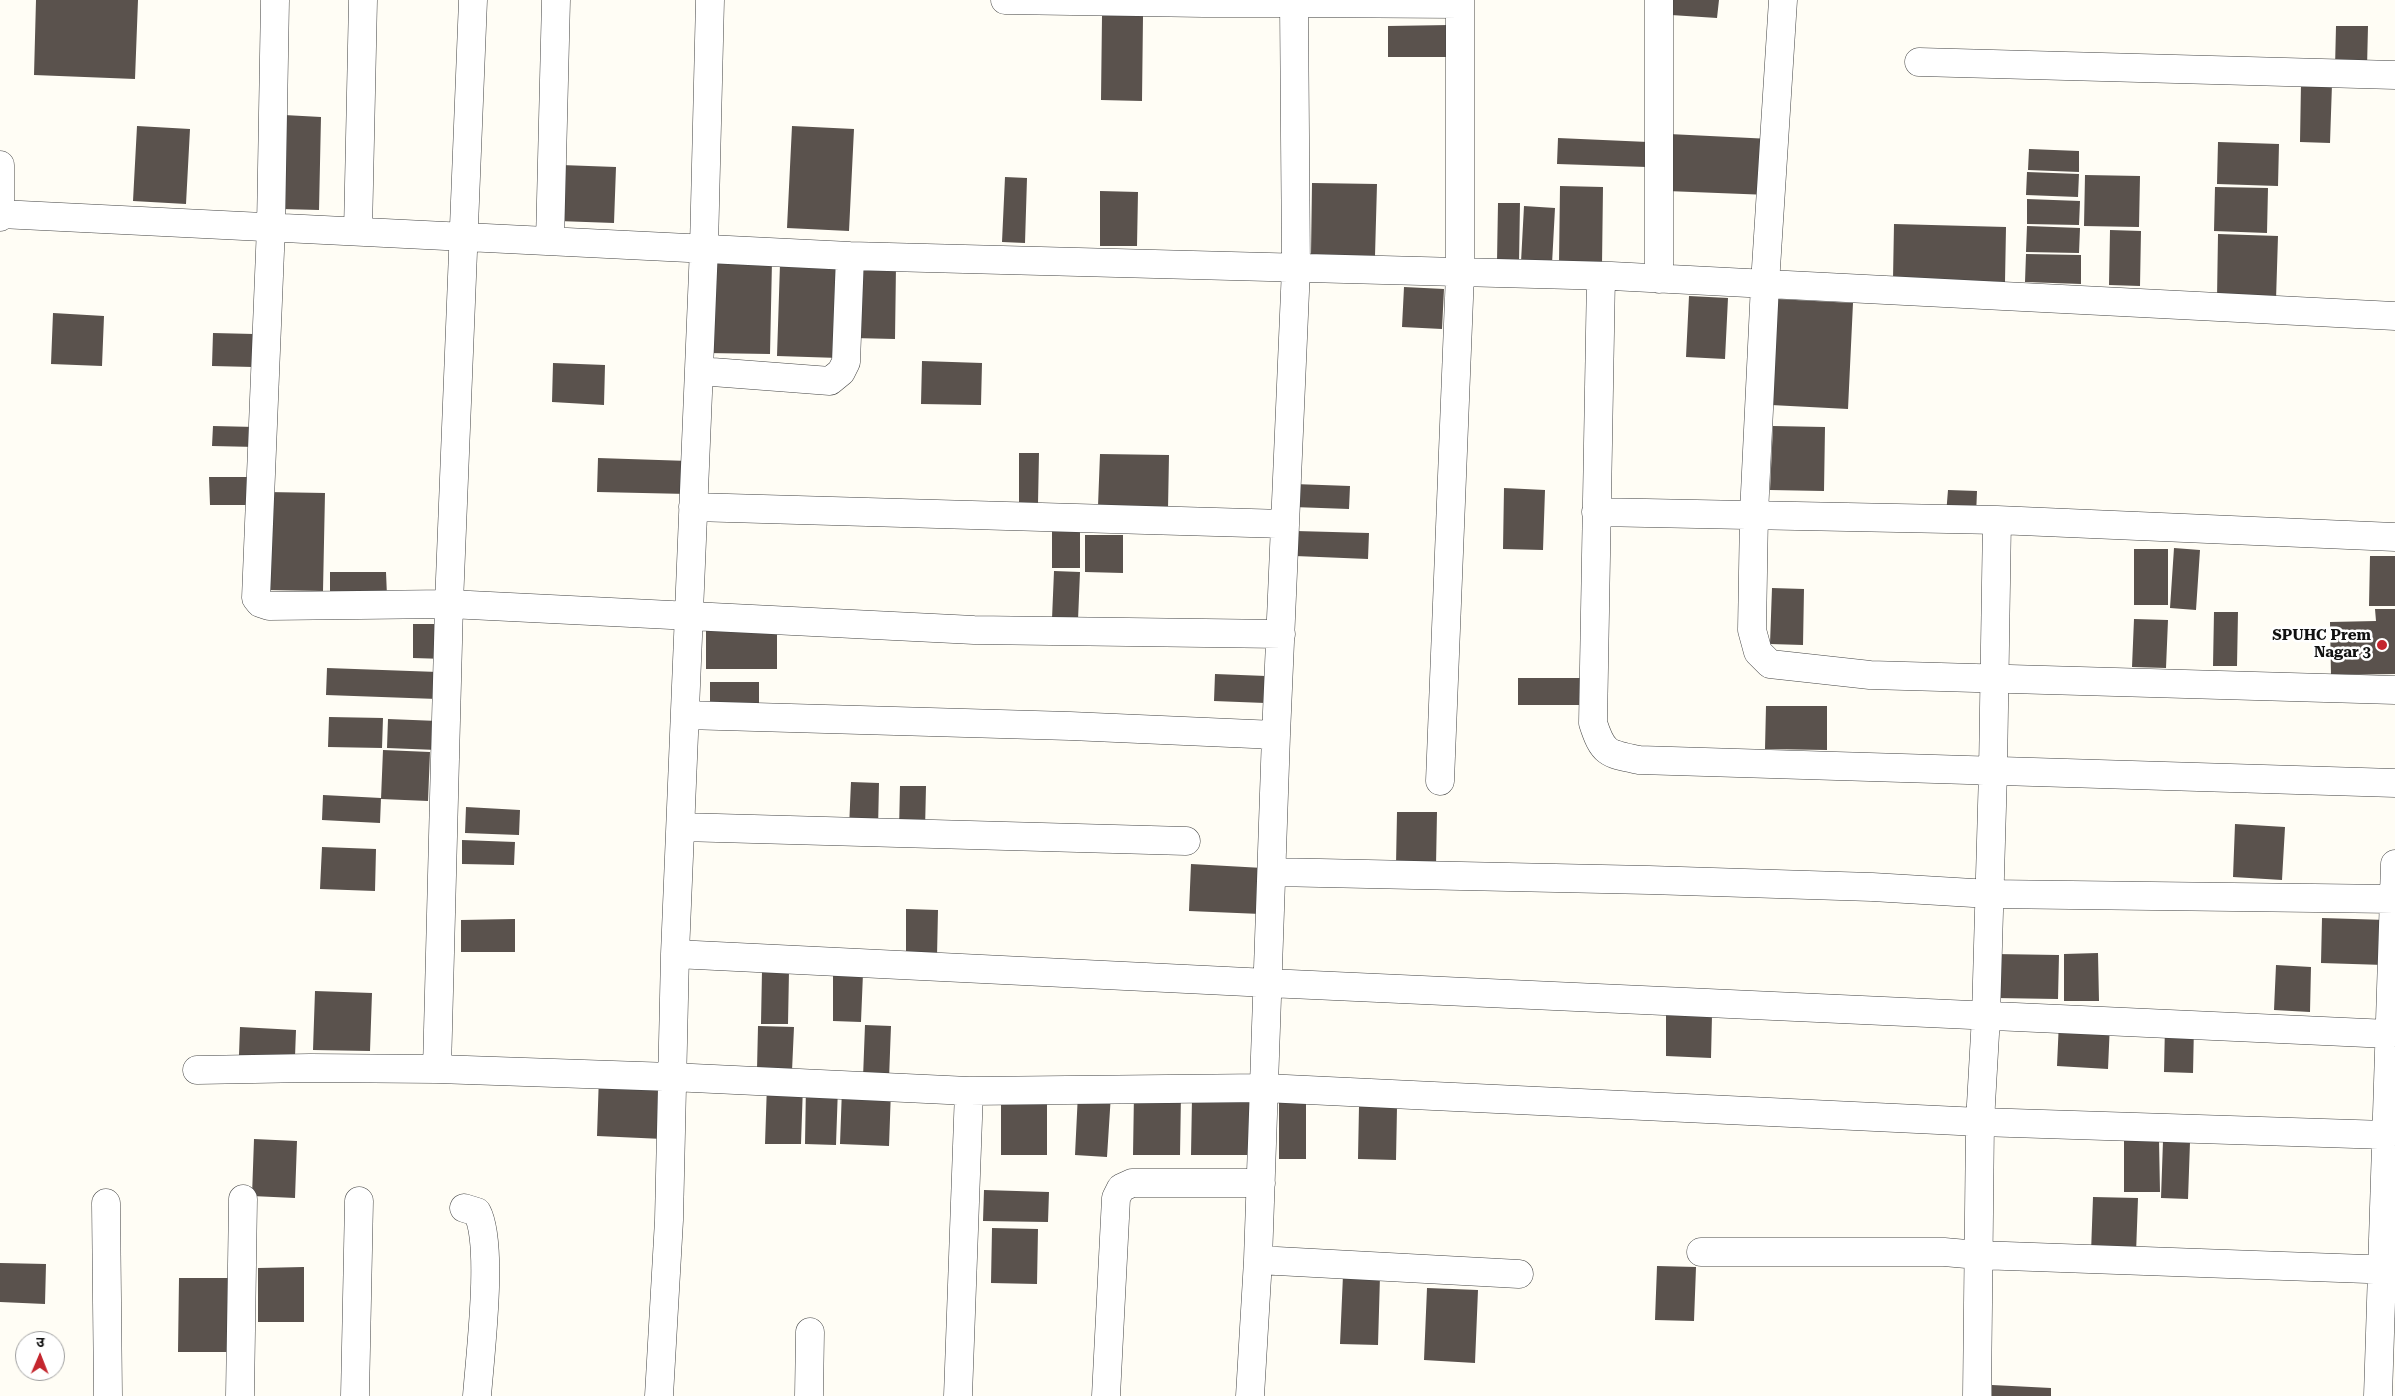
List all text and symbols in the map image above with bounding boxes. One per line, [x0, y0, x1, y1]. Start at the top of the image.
place label: SPUHC Prem Nagar 3 [2272, 627, 2371, 662]
marker: SPUHC Prem Nagar 3 [2375, 638, 2389, 652]
north arrow [15, 1331, 65, 1381]
text: उ [36, 1334, 44, 1350]

